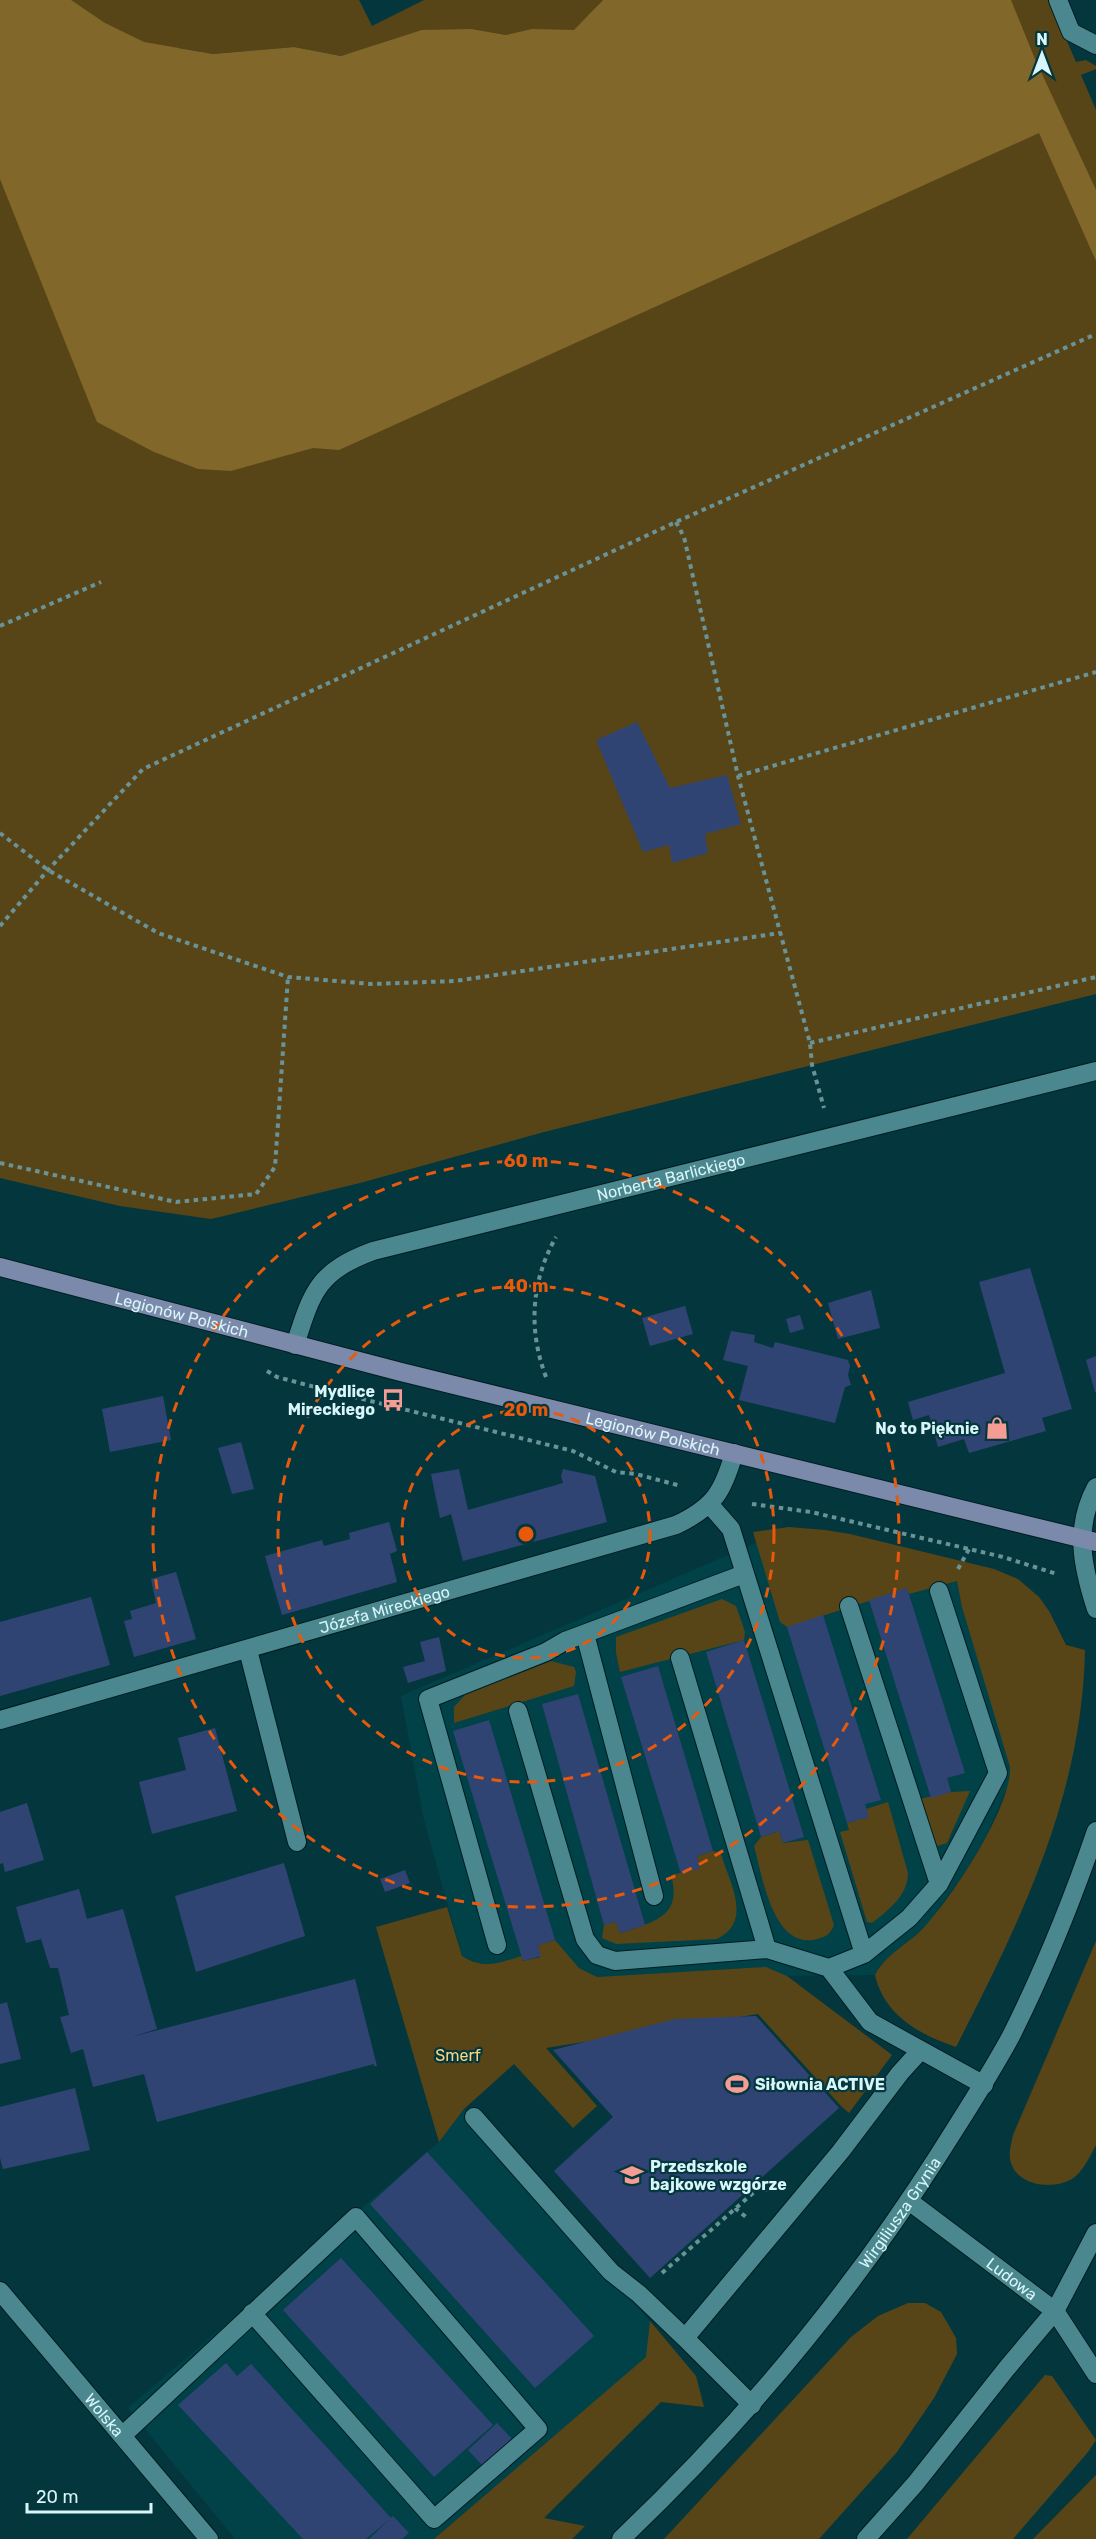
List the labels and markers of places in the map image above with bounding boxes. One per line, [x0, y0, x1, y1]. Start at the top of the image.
place label: Mydlice Mireckiego [288, 1382, 375, 1419]
bus stop icon: Mydlice Mireckiego [380, 1387, 406, 1413]
shop icon: No to Pięknie [984, 1415, 1010, 1441]
place label: No to Pięknie [875, 1419, 979, 1438]
centre of rings [516, 1524, 536, 1544]
sports icon: Siłownia ACTIVE [724, 2071, 750, 2097]
place label: Siłownia ACTIVE [755, 2075, 885, 2094]
place label: Przedszkole bajkowe wzgórze [650, 2157, 787, 2194]
school or university icon: Przedszkole bajkowe wzgórze [619, 2162, 645, 2188]

